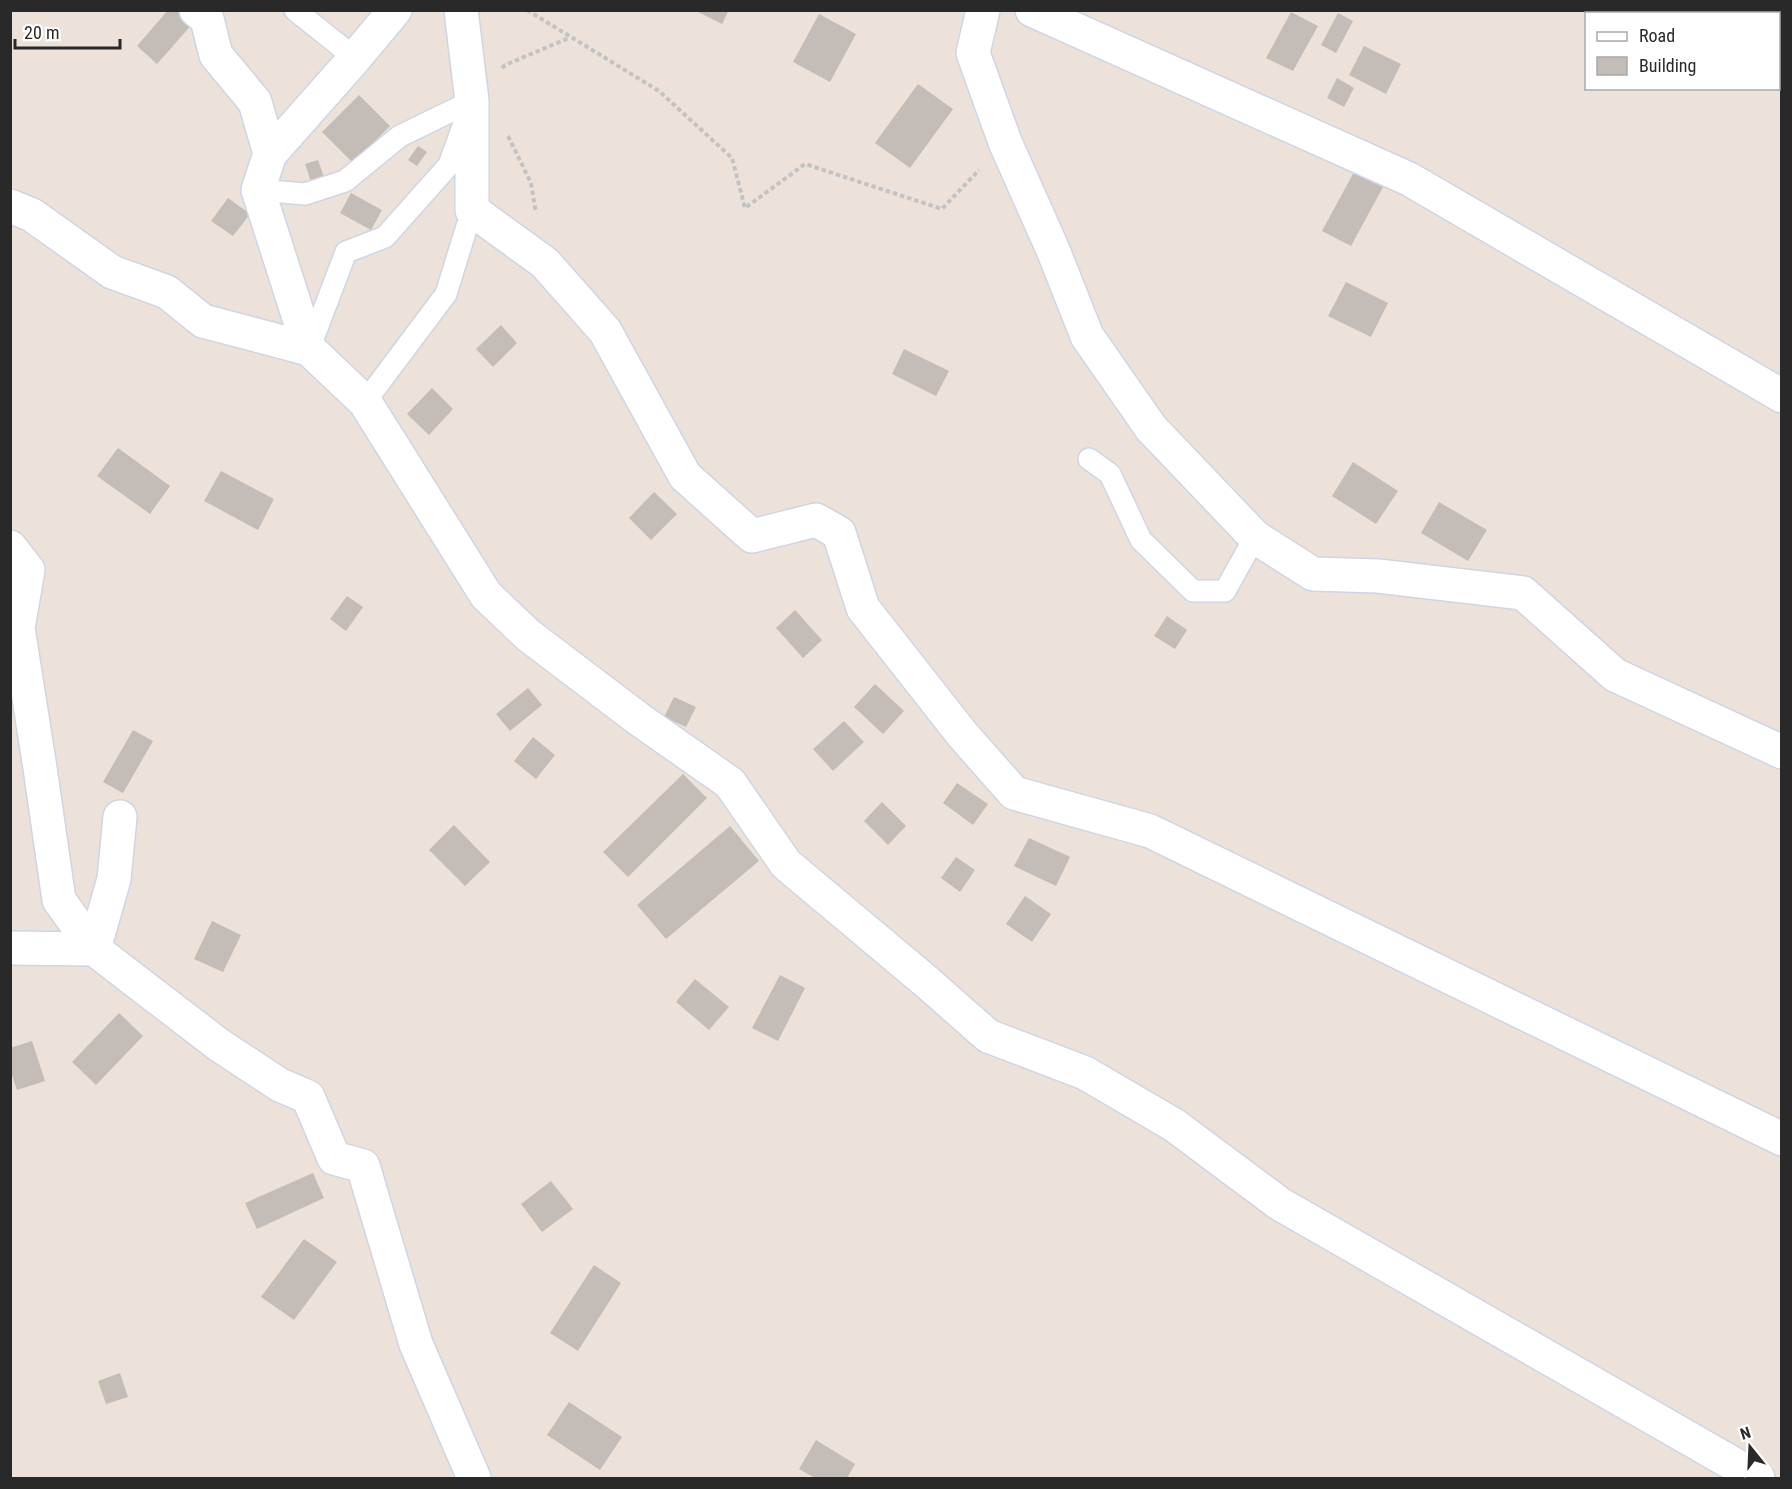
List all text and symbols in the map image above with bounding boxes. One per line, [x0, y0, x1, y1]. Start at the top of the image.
scale bar [15, 12, 120, 50]
legend [1585, 12, 1780, 90]
text: 20 m [24, 22, 59, 43]
text: Road [1639, 25, 1675, 46]
text: Building [1639, 55, 1696, 76]
north arrow [1720, 1417, 1780, 1477]
text: N [1738, 1423, 1753, 1444]

